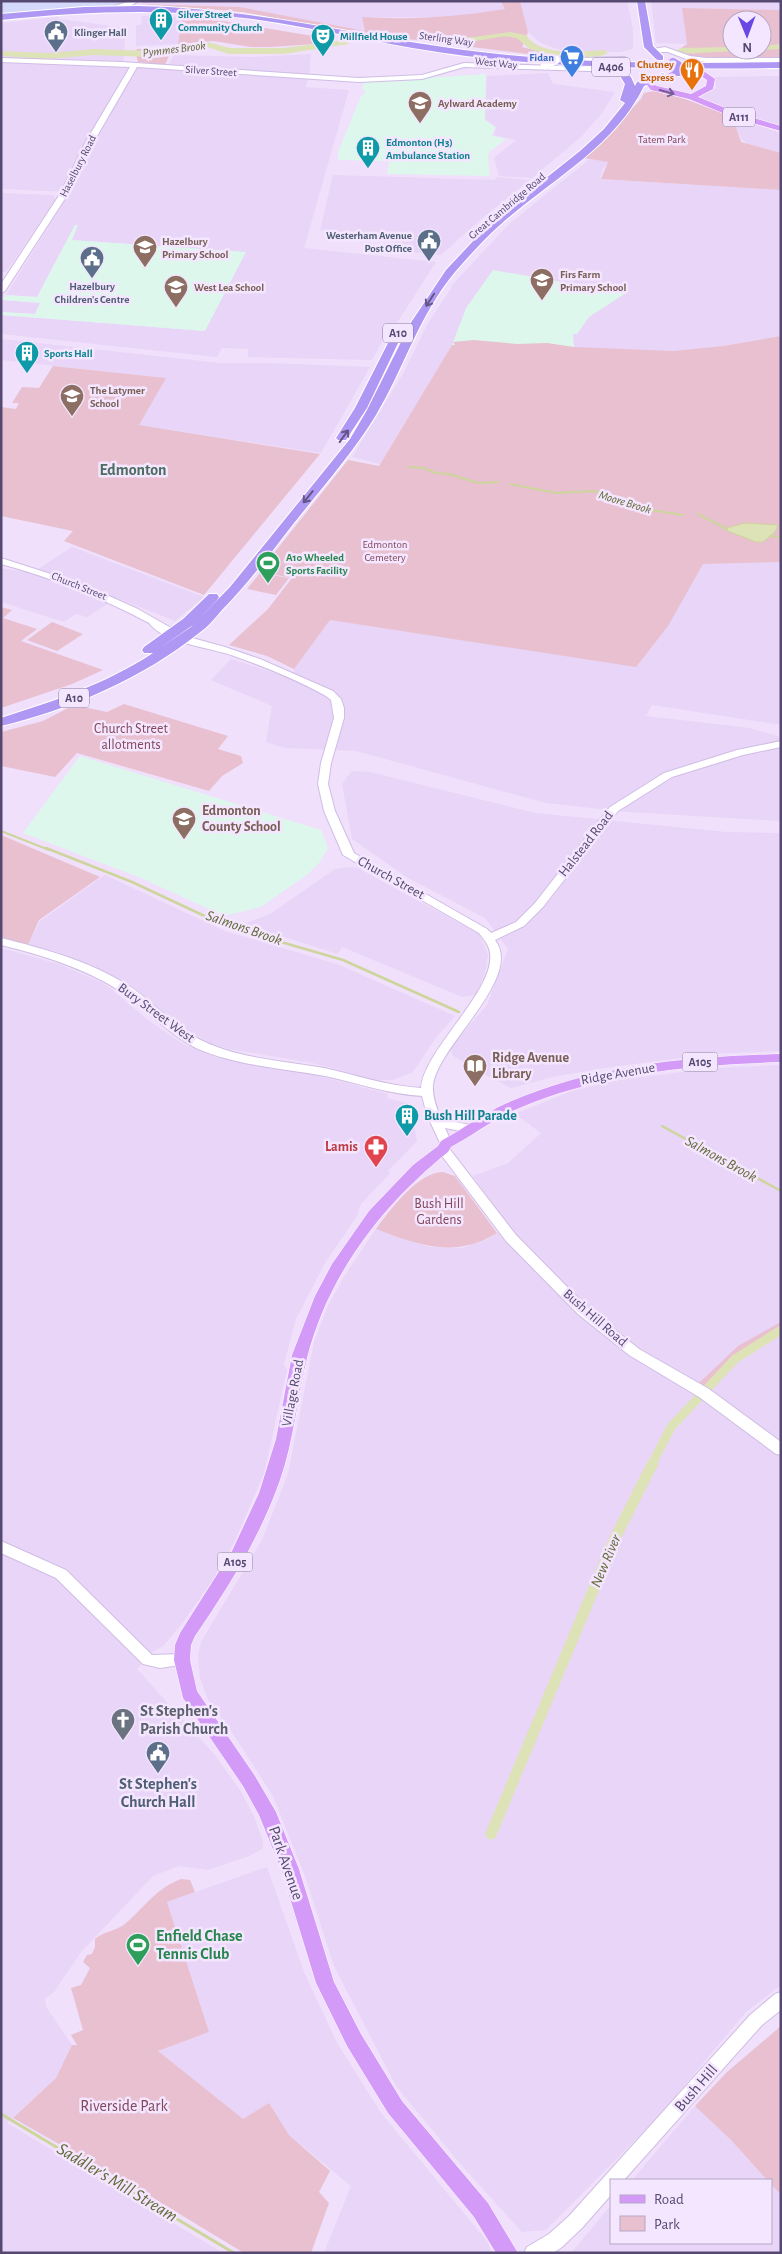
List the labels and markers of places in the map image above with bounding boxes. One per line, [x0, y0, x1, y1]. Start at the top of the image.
building icon: Silver Street Community Church [148, 7, 174, 41]
place label: Silver Street Community Church [178, 9, 263, 33]
public building icon: Klinger Hall [43, 19, 69, 53]
theatre icon: Millfield House [310, 23, 336, 57]
place label: Klinger Hall [74, 27, 127, 38]
place label: Millfield House [340, 31, 408, 42]
supermarket icon: Fidan [559, 44, 585, 78]
place label: Fidan [529, 52, 554, 63]
restaurant icon: Chutney Express [679, 57, 705, 91]
place label: Chutney Express [637, 59, 674, 83]
school or university icon: Aylward Academy [407, 90, 433, 124]
place label: Aylward Academy [438, 98, 517, 109]
building icon: Edmonton (H3) Ambulance Station [355, 135, 381, 169]
place label: Edmonton (H3) Ambulance Station [386, 137, 470, 161]
public building icon: Westerham Avenue Post Office [416, 228, 442, 262]
place label: Westerham Avenue Post Office [326, 230, 412, 254]
school or university icon: Hazelbury Primary School [132, 234, 158, 268]
place label: Hazelbury Primary School [162, 236, 229, 260]
public building icon: Hazelbury Children's Centre [79, 245, 105, 279]
school or university icon: Firs Farm Primary School [529, 267, 555, 301]
place label: Firs Farm Primary School [560, 269, 627, 293]
school or university icon: West Lea School [163, 274, 189, 308]
place label: Hazelbury Children's Centre [55, 281, 129, 305]
place label: West Lea School [194, 282, 264, 293]
building icon: Sports Hall [14, 340, 40, 374]
place label: Sports Hall [44, 348, 93, 359]
school or university icon: The Latymer School [59, 383, 85, 417]
place label: The Latymer School [90, 385, 145, 409]
sports icon: A10 Wheeled Sports Facility [255, 550, 281, 584]
place label: A10 Wheeled Sports Facility [286, 552, 348, 576]
place label: Edmonton County School [202, 804, 281, 834]
school or university icon: Edmonton County School [171, 806, 197, 840]
place label: Ridge Avenue Library [492, 1051, 569, 1081]
library icon: Ridge Avenue Library [462, 1053, 488, 1087]
building icon: Bush Hill Parade [394, 1103, 420, 1137]
place label: Bush Hill Parade [424, 1109, 517, 1123]
pharmacy icon: Lamis [363, 1134, 389, 1168]
place label: Lamis [325, 1140, 358, 1154]
place label: St Stephen's Parish Church [140, 1703, 228, 1737]
church icon: St Stephen's Parish Church [110, 1707, 136, 1741]
public building icon: St Stephen's Church Hall [145, 1740, 171, 1774]
place label: St Stephen's Church Hall [119, 1776, 197, 1810]
place label: Enfield Chase Tennis Club [156, 1928, 243, 1962]
sports icon: Enfield Chase Tennis Club [125, 1932, 151, 1966]

